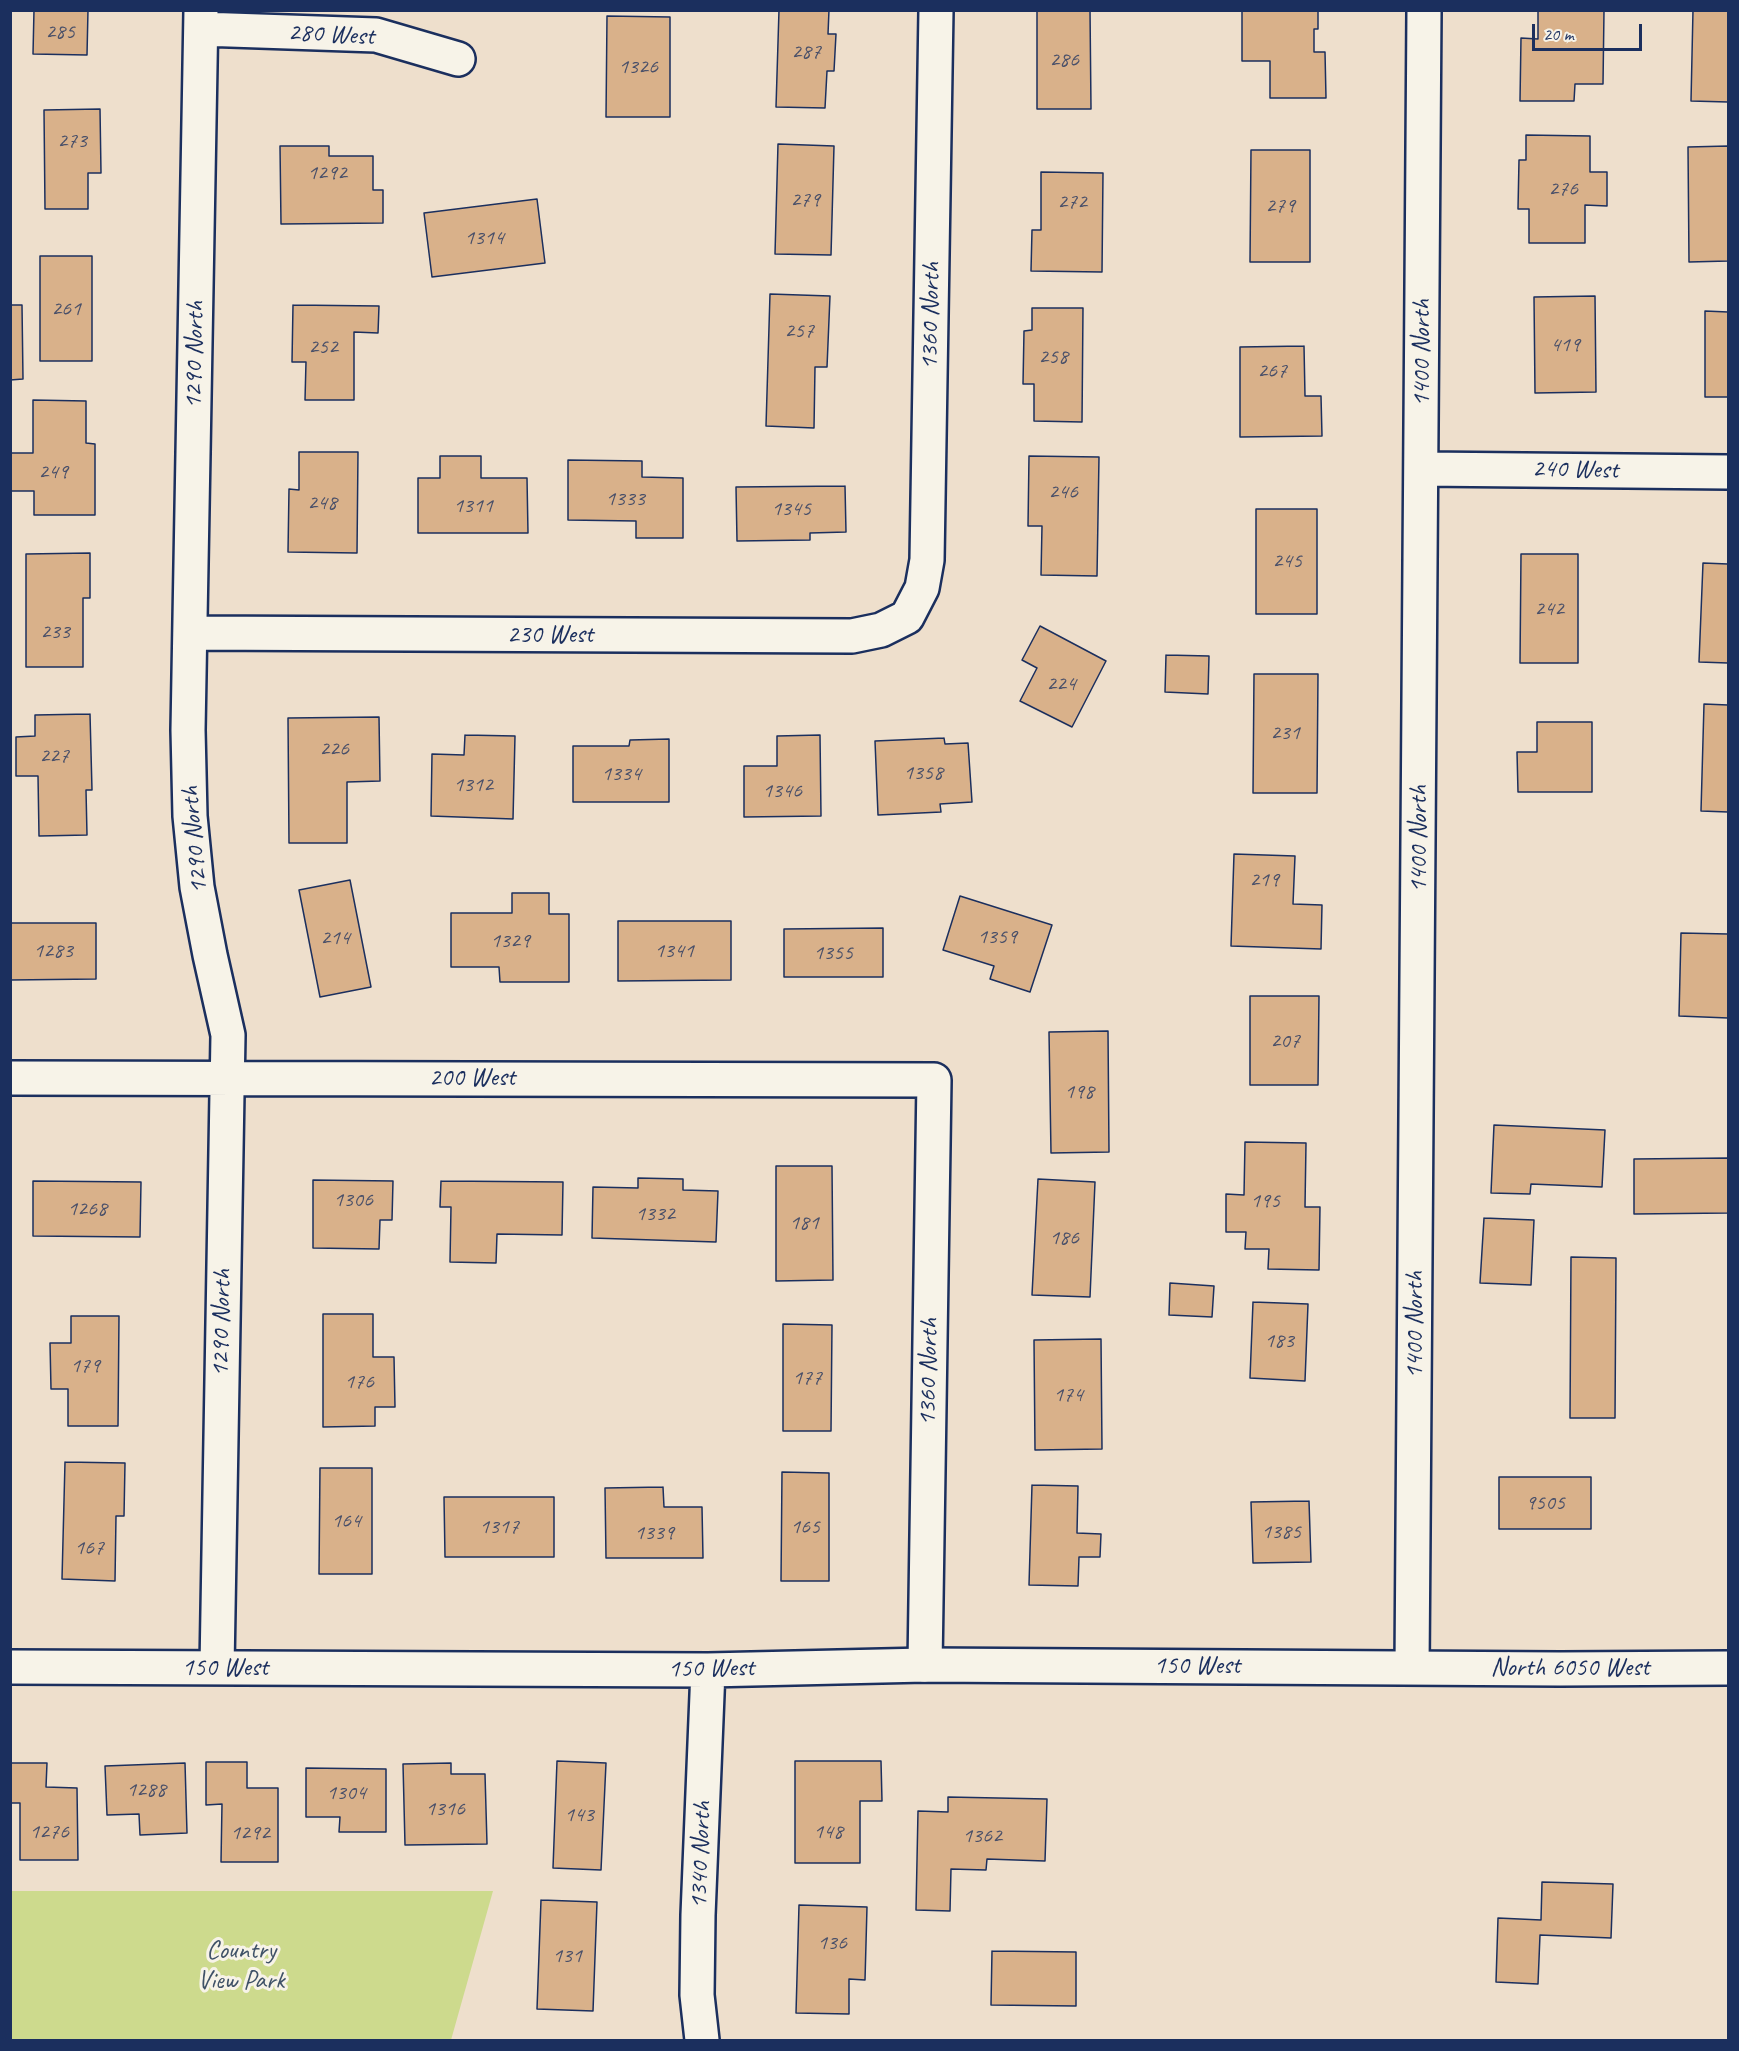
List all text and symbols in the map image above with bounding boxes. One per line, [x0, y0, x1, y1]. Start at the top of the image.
scale bar [1535, 12, 1644, 50]
street label: 280 West [287, 17, 375, 53]
house number: 285 [45, 19, 75, 45]
text: 20 m [1543, 23, 1574, 45]
house number: 287 [791, 39, 821, 65]
house number: 286 [1049, 47, 1079, 73]
house number: 1326 [618, 54, 658, 80]
house number: 273 [57, 128, 87, 154]
house number: 1292 [307, 160, 347, 186]
house number: 276 [1548, 176, 1578, 202]
house number: 279 [790, 187, 820, 213]
house number: 272 [1057, 189, 1087, 215]
house number: 279 [1265, 193, 1295, 219]
house number: 1314 [464, 225, 504, 251]
street label: 1360 North [914, 262, 948, 370]
house number: 261 [51, 296, 81, 322]
street label: 1400 North [1406, 299, 1438, 407]
street label: 1290 North [178, 301, 212, 409]
house number: 257 [784, 318, 814, 344]
house number: 419 [1550, 332, 1580, 358]
house number: 252 [308, 334, 338, 360]
house number: 258 [1038, 344, 1068, 370]
house number: 267 [1257, 358, 1287, 384]
street label: 240 West [1532, 454, 1618, 486]
house number: 249 [38, 459, 68, 485]
house number: 246 [1048, 479, 1078, 505]
house number: 1333 [605, 486, 645, 512]
house number: 248 [307, 490, 337, 516]
house number: 1311 [453, 493, 493, 519]
house number: 1345 [771, 496, 811, 522]
house number: 245 [1272, 548, 1302, 574]
house number: 242 [1534, 596, 1564, 622]
house number: 233 [40, 619, 70, 645]
street label: 230 West [507, 619, 593, 651]
house number: 224 [1046, 671, 1076, 697]
house number: 231 [1270, 720, 1300, 746]
house number: 226 [319, 736, 349, 762]
house number: 227 [39, 743, 69, 769]
house number: 1358 [903, 760, 943, 786]
house number: 1334 [601, 761, 641, 787]
house number: 1312 [453, 772, 493, 798]
house number: 1346 [762, 778, 802, 804]
street label: 1290 North [175, 785, 215, 895]
street label: 1400 North [1403, 785, 1435, 893]
house number: 219 [1249, 867, 1279, 893]
house number: 1359 [977, 924, 1017, 950]
house number: 214 [320, 925, 350, 951]
house number: 1329 [490, 928, 530, 954]
house number: 1283 [33, 938, 73, 964]
house number: 1341 [654, 938, 694, 964]
house number: 1355 [813, 940, 853, 966]
house number: 207 [1270, 1028, 1300, 1054]
street label: 200 West [429, 1062, 515, 1094]
house number: 198 [1064, 1079, 1094, 1105]
house number: 1306 [333, 1187, 373, 1213]
house number: 195 [1250, 1188, 1280, 1214]
house number: 1268 [67, 1196, 107, 1222]
house number: 1332 [635, 1201, 675, 1227]
house number: 181 [789, 1210, 819, 1236]
house number: 186 [1049, 1225, 1079, 1251]
street label: 1290 North [205, 1269, 239, 1377]
street label: 1400 North [1399, 1271, 1431, 1379]
street label: 1360 North [912, 1318, 946, 1426]
house number: 183 [1264, 1328, 1294, 1354]
house number: 179 [70, 1353, 100, 1379]
house number: 177 [792, 1365, 822, 1391]
house number: 176 [344, 1369, 374, 1395]
house number: 174 [1053, 1382, 1083, 1408]
house number: 9505 [1525, 1490, 1565, 1516]
house number: 164 [331, 1508, 361, 1534]
house number: 1317 [479, 1514, 519, 1540]
house number: 165 [790, 1514, 820, 1540]
house number: 1385 [1261, 1519, 1301, 1545]
house number: 1339 [634, 1520, 674, 1546]
house number: 167 [74, 1535, 104, 1561]
street label: 150 West [1154, 1650, 1240, 1682]
street label: 150 West [182, 1652, 268, 1684]
street label: North 6050 West [1491, 1652, 1649, 1684]
street label: 150 West [668, 1653, 754, 1685]
house number: 1288 [126, 1777, 166, 1803]
house number: 1304 [326, 1780, 366, 1806]
house number: 1316 [425, 1796, 465, 1822]
street label: 1340 North [684, 1801, 718, 1909]
house number: 143 [564, 1802, 594, 1828]
house number: 1276 [29, 1819, 69, 1845]
house number: 148 [813, 1819, 843, 1845]
house number: 1292 [230, 1820, 270, 1846]
house number: 1362 [962, 1823, 1002, 1849]
house number: 136 [817, 1930, 847, 1956]
park label: Country View Park [197, 1935, 285, 1996]
house number: 131 [552, 1943, 582, 1969]

